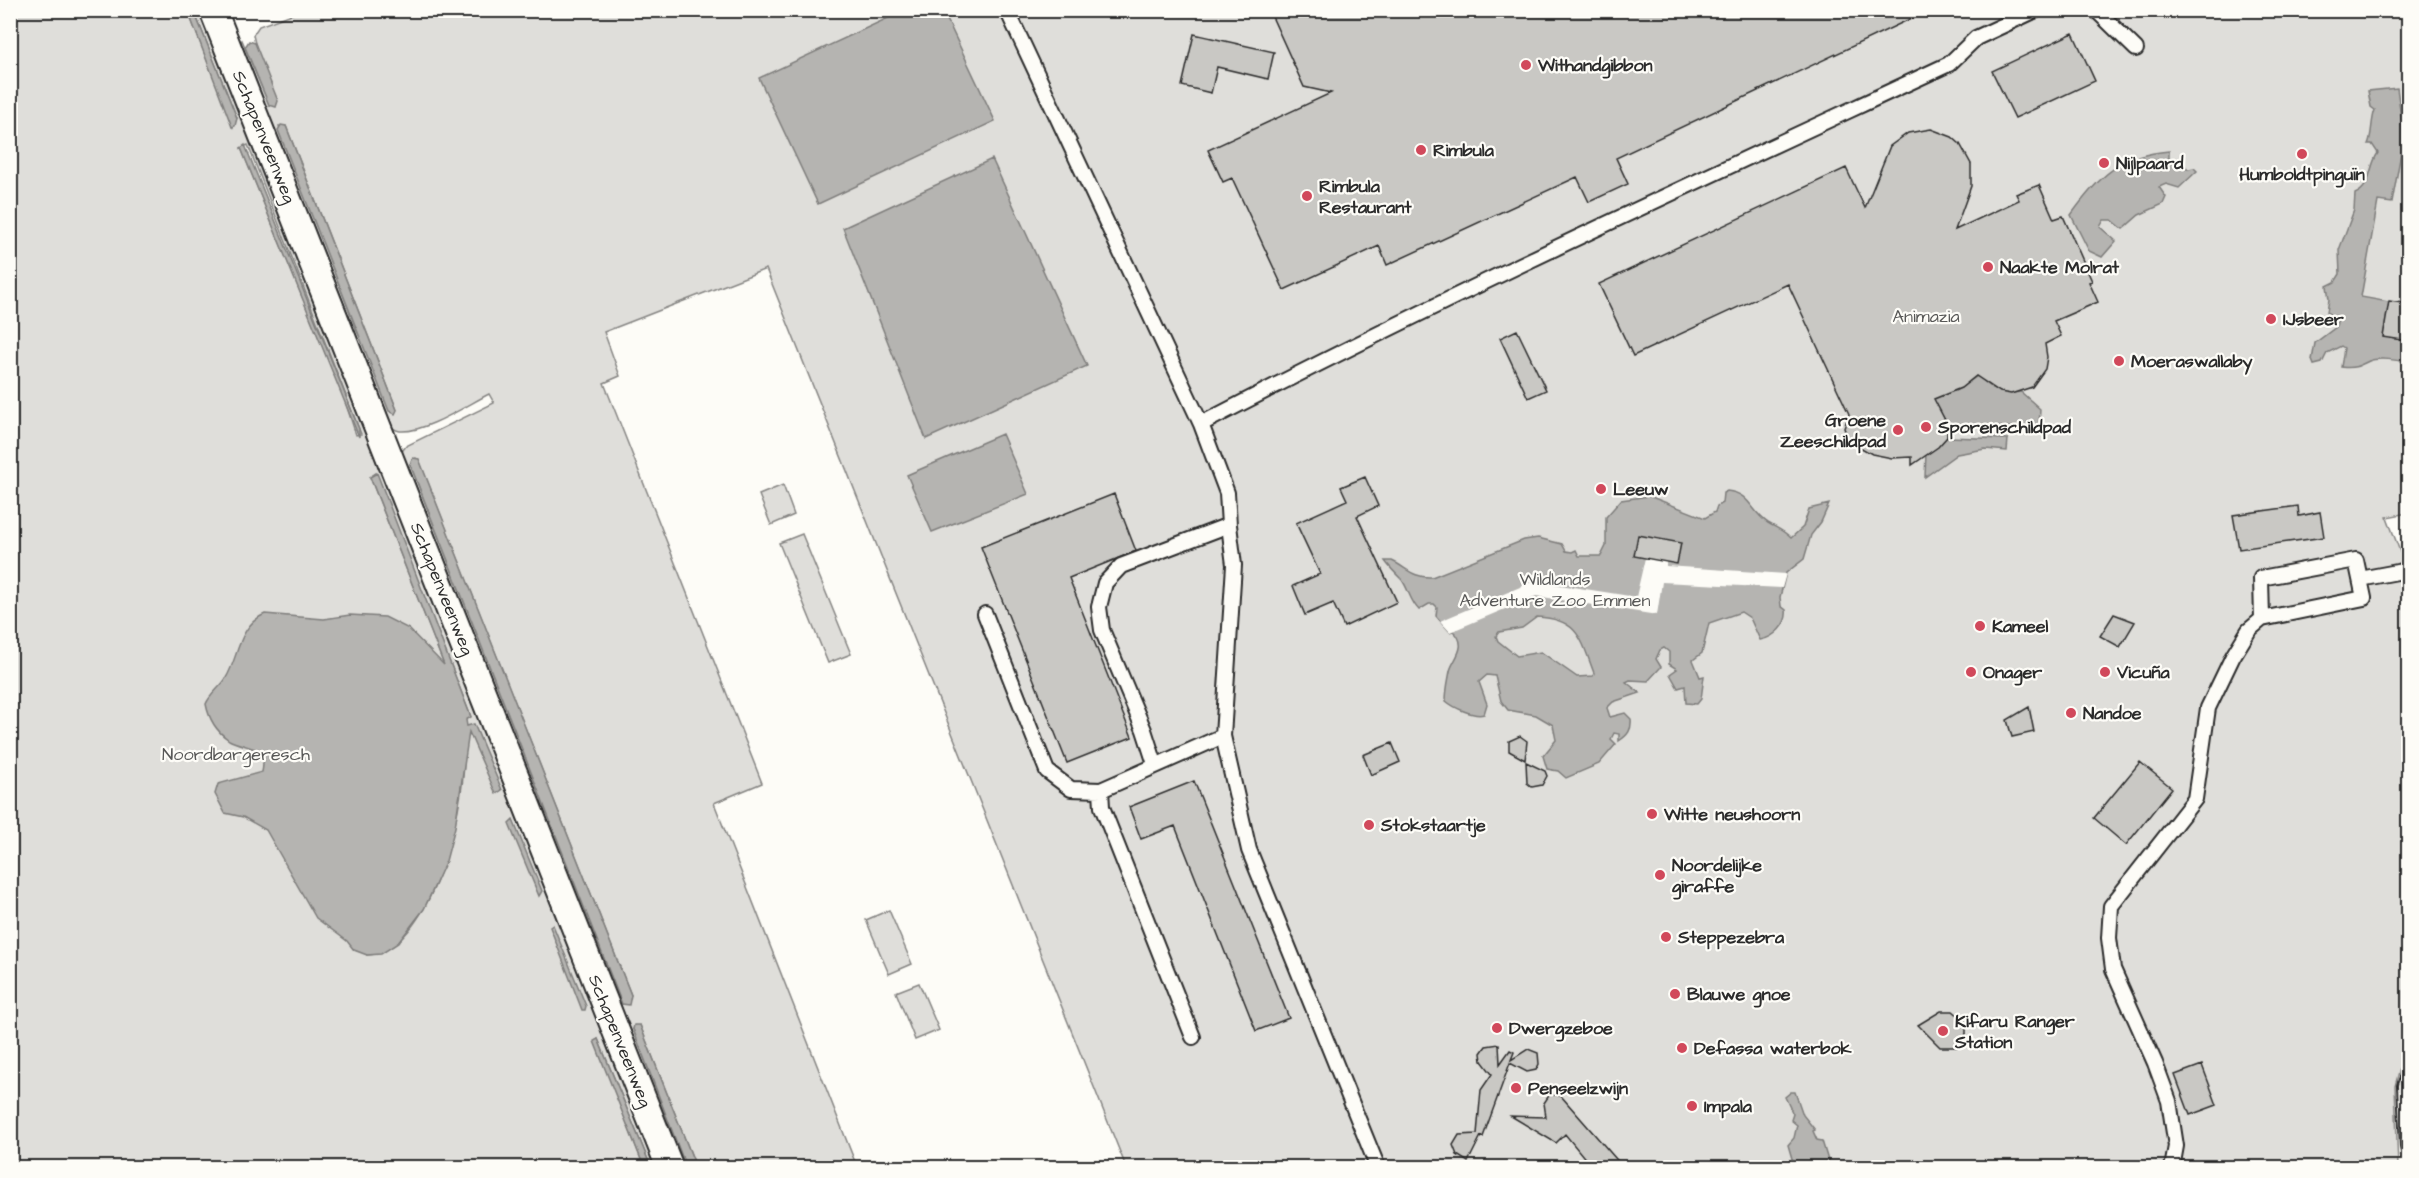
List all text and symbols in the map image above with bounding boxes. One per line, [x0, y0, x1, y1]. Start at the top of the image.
place label: Withandgibbon [1537, 53, 1653, 79]
marker: Withandgibbon [1519, 58, 1533, 72]
street label: Schapenveenweg [225, 67, 302, 208]
place label: Rimbula [1433, 138, 1495, 163]
marker: Rimbula [1414, 143, 1428, 157]
marker: Humboldtpinguïn [2295, 147, 2309, 161]
place label: Nijlpaard [2116, 151, 2184, 176]
marker: Nijlpaard [2097, 156, 2111, 170]
place label: Humboldtpinguïn [2239, 162, 2365, 188]
place label: Rimbula Restaurant [1319, 174, 1412, 220]
marker: Rimbula Restaurant [1300, 189, 1314, 203]
place label: Naakte Molrat [2000, 255, 2120, 280]
marker: Naakte Molrat [1981, 260, 1995, 274]
park label: Animazia [1892, 304, 1960, 329]
place label: IJsbeer [2283, 307, 2344, 332]
marker: IJsbeer [2264, 312, 2278, 326]
place label: Moeraswallaby [2131, 349, 2253, 375]
marker: Moeraswallaby [2112, 354, 2126, 368]
place label: Groene Zeeschildpad [1780, 408, 1887, 454]
place label: Sporenschildpad [1937, 415, 2072, 440]
marker: Sporenschildpad [1919, 420, 1933, 434]
marker: Groene Zeeschildpad [1891, 423, 1905, 437]
place label: Leeuw [1613, 477, 1669, 502]
marker: Leeuw [1594, 482, 1608, 496]
street label: Schapenveenweg [403, 519, 480, 660]
park label: Wildlands Adventure Zoo Emmen [1459, 567, 1651, 613]
place label: Kameel [1992, 614, 2049, 639]
marker: Kameel [1973, 619, 1987, 633]
place label: Onager [1983, 660, 2042, 686]
place label: Vicuña [2116, 660, 2171, 685]
marker: Onager [1964, 665, 1978, 679]
marker: Vicuña [2098, 665, 2112, 679]
place label: Nandoe [2083, 701, 2142, 726]
marker: Nandoe [2064, 706, 2078, 720]
park label: Noordbargeresch [162, 742, 310, 768]
place label: Witte neushoorn [1663, 802, 1800, 827]
marker: Witte neushoorn [1645, 807, 1659, 821]
place label: Stokstaartje [1380, 813, 1486, 838]
marker: Stokstaartje [1362, 818, 1376, 832]
place label: Noordelijke giraffe [1672, 853, 1762, 900]
marker: Noordelijke giraffe [1653, 868, 1667, 882]
place label: Steppezebra [1677, 925, 1785, 950]
marker: Steppezebra [1659, 930, 1673, 944]
street label: Schapenveenweg [581, 971, 658, 1112]
place label: Blauwe gnoe [1687, 982, 1791, 1008]
marker: Blauwe gnoe [1668, 987, 1682, 1001]
place label: Kifaru Ranger Station [1954, 1009, 2075, 1055]
place label: Dwergzeboe [1509, 1016, 1613, 1042]
marker: Dwergzeboe [1490, 1021, 1504, 1035]
marker: Kifaru Ranger Station [1936, 1024, 1950, 1038]
place label: Defassa waterbok [1694, 1036, 1853, 1061]
marker: Defassa waterbok [1675, 1041, 1689, 1055]
place label: Penseelzwijn [1528, 1076, 1628, 1101]
marker: Penseelzwijn [1509, 1081, 1523, 1095]
place label: Impala [1704, 1094, 1753, 1119]
marker: Impala [1685, 1099, 1699, 1113]

